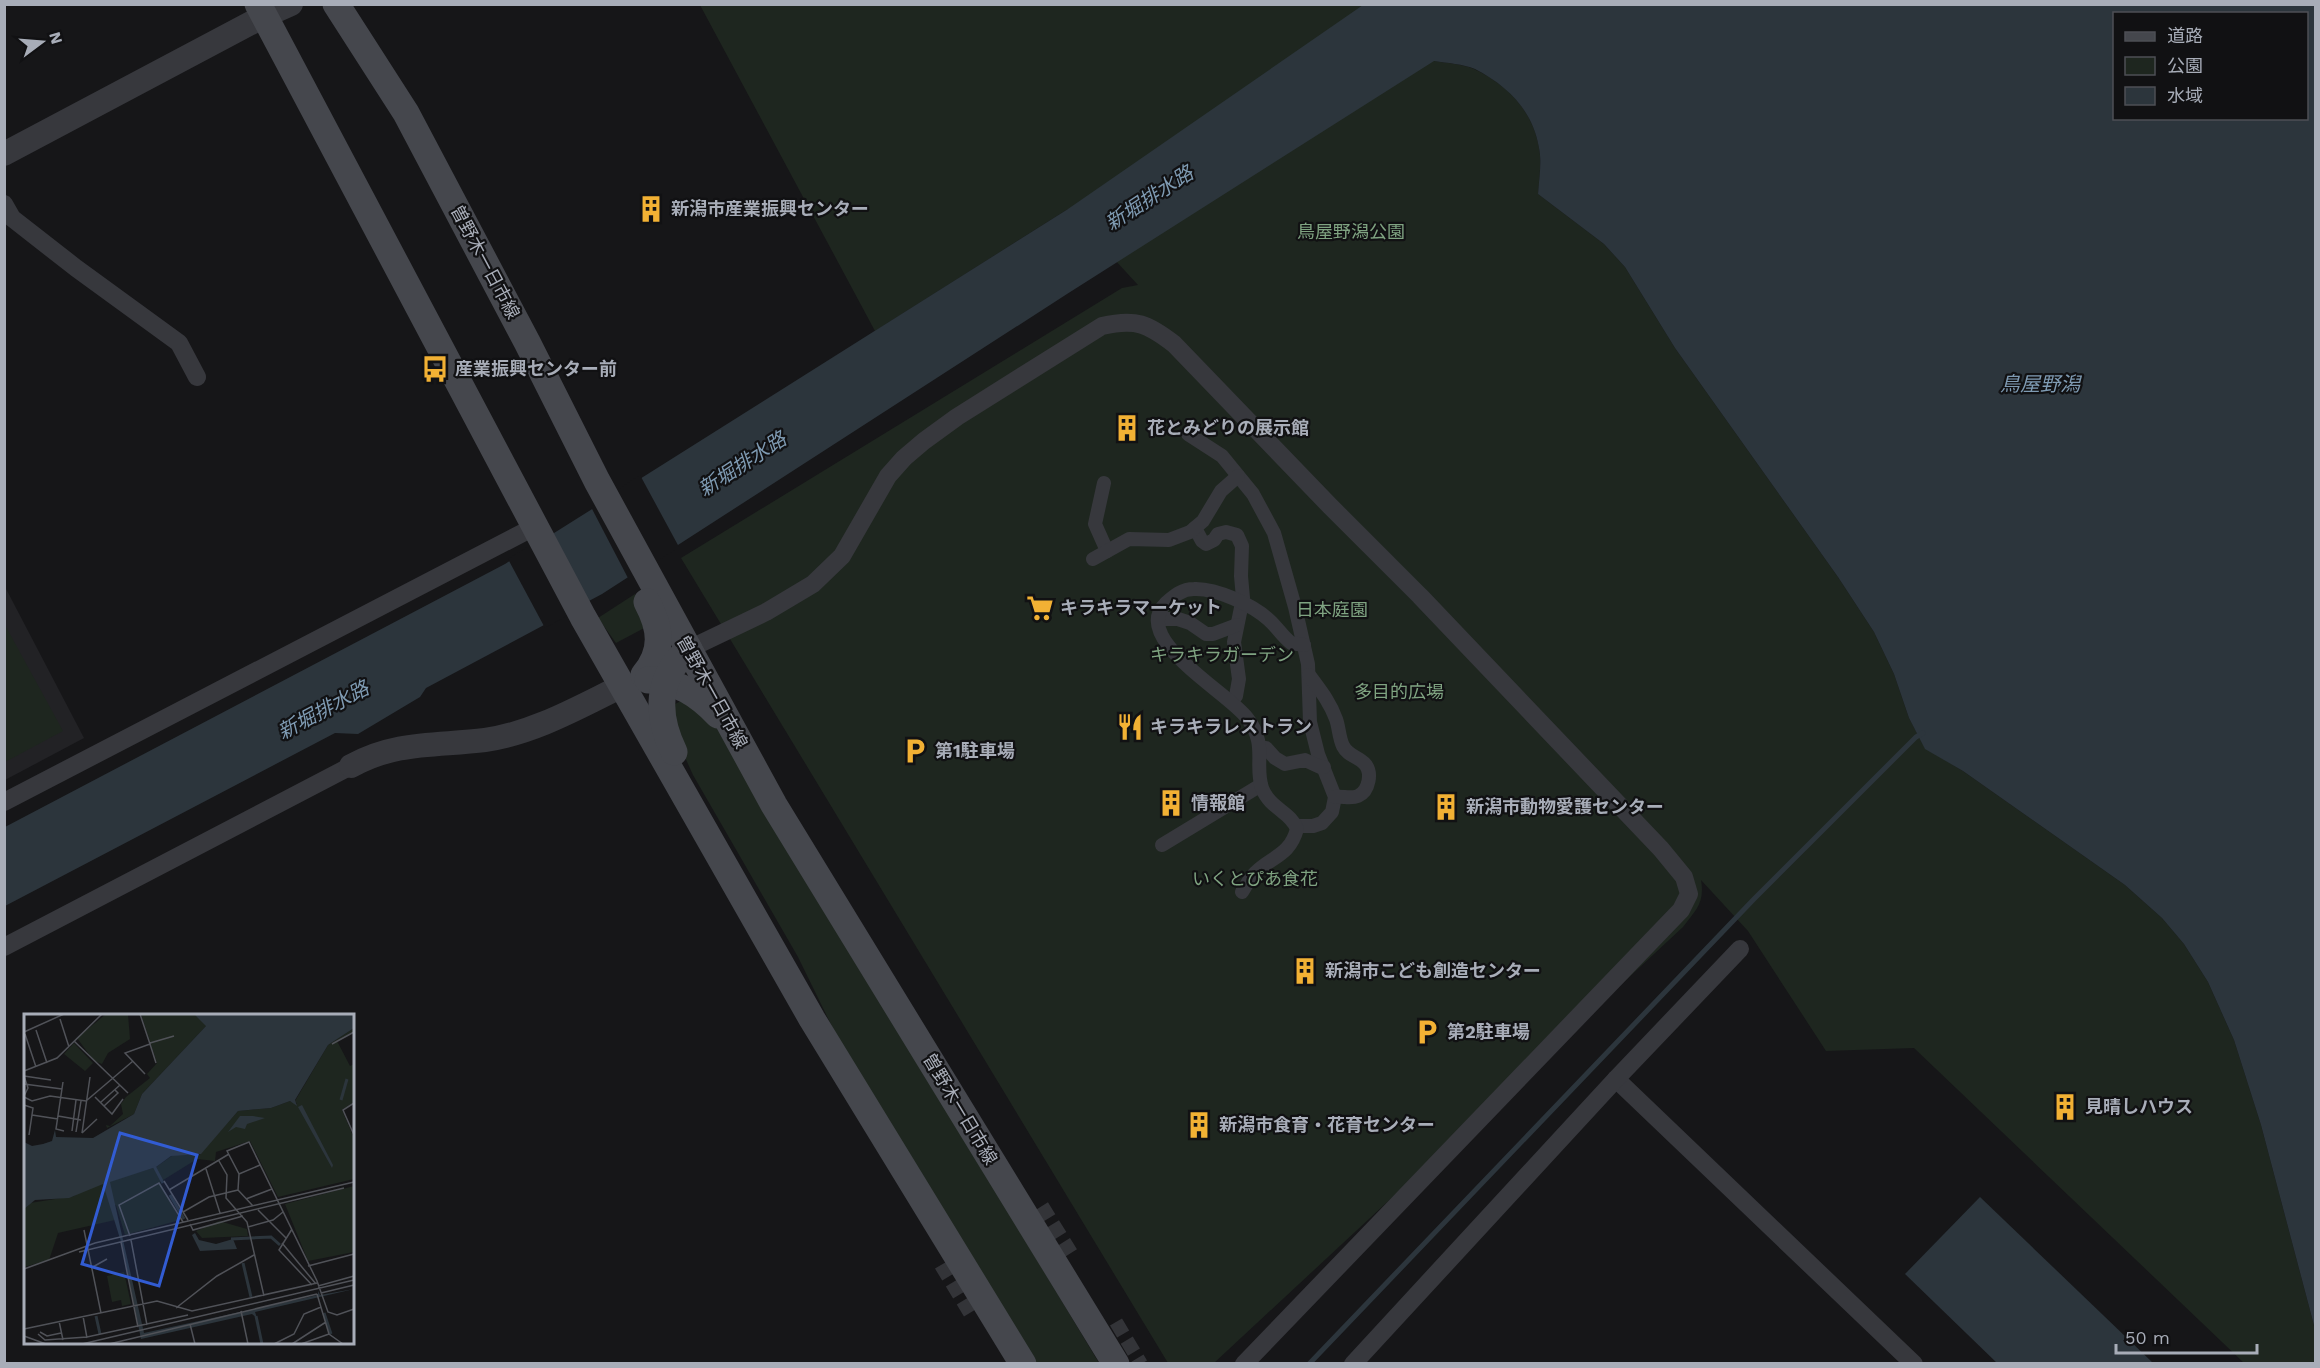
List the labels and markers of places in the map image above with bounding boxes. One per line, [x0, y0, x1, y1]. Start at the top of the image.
building icon: 新潟市産業振興センター [636, 194, 666, 224]
place label: 新潟市産業振興センター [671, 198, 869, 219]
bus stop icon: 産業振興センター前 [420, 354, 450, 384]
place label: 産業振興センター前 [455, 358, 617, 379]
building icon: 花とみどりの展示館 [1112, 413, 1142, 443]
place label: 花とみどりの展示館 [1147, 417, 1309, 438]
supermarket icon: キラキラマーケット [1025, 593, 1055, 623]
place label: キラキラマーケット [1060, 597, 1222, 618]
restaurant icon: キラキラレストラン [1115, 712, 1145, 742]
place label: キラキラレストラン [1150, 716, 1312, 737]
parking icon: 第1駐車場 [900, 736, 930, 766]
place label: 第1駐車場 [935, 740, 1015, 761]
building icon: 情報館 [1156, 788, 1186, 818]
place label: 情報館 [1191, 792, 1245, 813]
building icon: 新潟市動物愛護センター [1431, 792, 1461, 822]
place label: 新潟市動物愛護センター [1466, 796, 1664, 817]
building icon: 新潟市こども創造センター [1290, 956, 1320, 986]
place label: 新潟市こども創造センター [1325, 960, 1541, 981]
parking icon: 第2駐車場 [1412, 1017, 1442, 1047]
place label: 第2駐車場 [1447, 1021, 1530, 1042]
building icon: 見晴しハウス [2050, 1092, 2080, 1122]
place label: 見晴しハウス [2085, 1096, 2193, 1117]
building icon: 新潟市食育・花育センター [1184, 1110, 1214, 1140]
place label: 新潟市食育・花育センター [1219, 1114, 1435, 1135]

